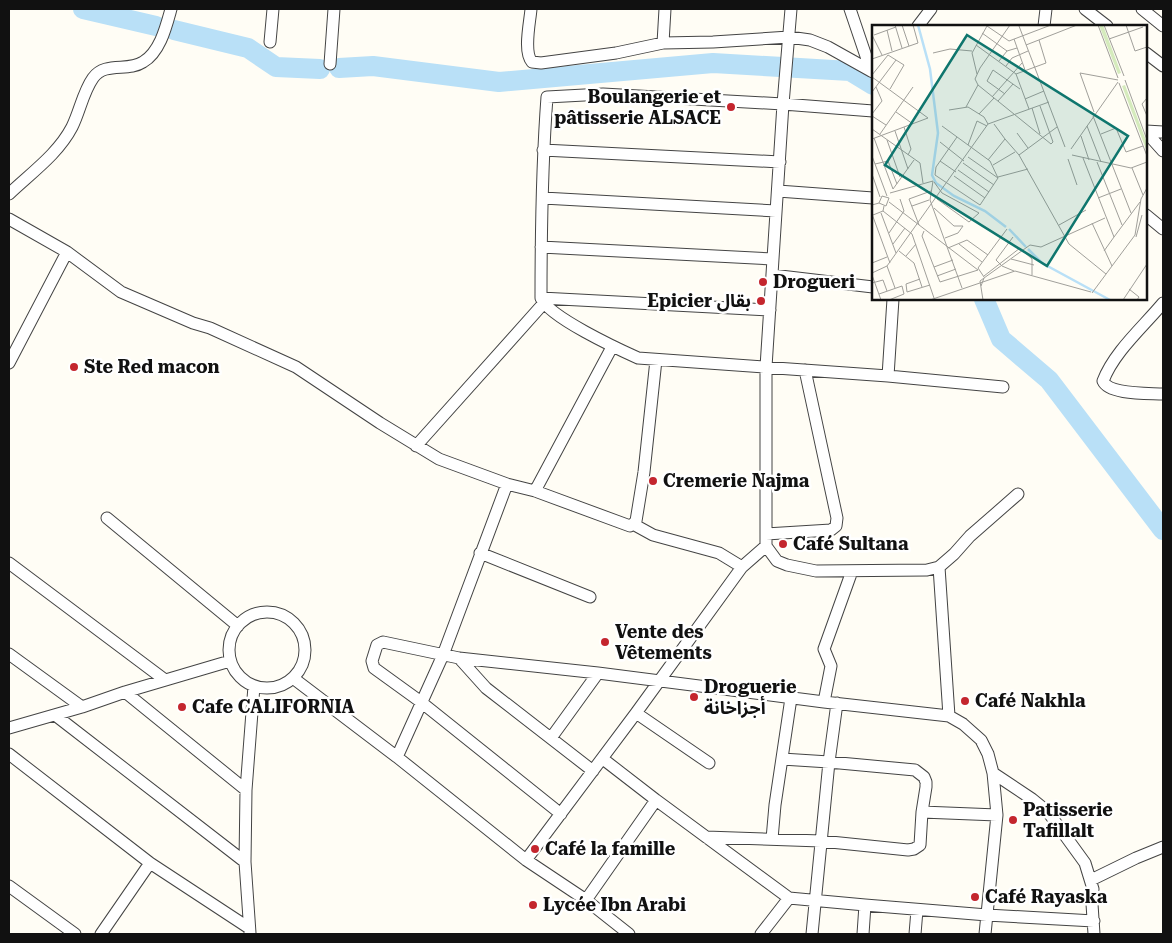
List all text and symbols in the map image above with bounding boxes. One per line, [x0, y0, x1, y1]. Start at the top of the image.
inset map [872, 25, 1147, 300]
place label: Boulangerie et pâtisserie ALSACE [554, 86, 721, 128]
marker: Boulangerie et pâtisserie ALSACE [725, 101, 737, 113]
place label: Drogueri [773, 271, 855, 292]
marker: Drogueri [757, 276, 769, 288]
place label: Epicier بقال [647, 290, 751, 312]
marker: Epicier بقال [755, 295, 767, 307]
place label: Ste Red macon [84, 356, 220, 377]
marker: Ste Red macon [68, 361, 80, 373]
place label: Cremerie Najma [663, 470, 810, 491]
marker: Cremerie Najma [647, 475, 659, 487]
place label: Café Sultana [793, 533, 909, 554]
marker: Café Sultana [777, 538, 789, 550]
place label: Vente des Vêtements [615, 621, 712, 663]
marker: Vente des Vêtements [599, 636, 611, 648]
place label: Droguerie أجزاخانة [704, 676, 797, 719]
place label: Café Nakhla [975, 690, 1086, 711]
marker: Droguerie أجزاخانة [688, 691, 700, 703]
marker: Café Nakhla [959, 695, 971, 707]
place label: Cafe CALIFORNIA [192, 696, 355, 717]
marker: Cafe CALIFORNIA [176, 701, 188, 713]
place label: Patisserie Tafillalt [1023, 799, 1113, 841]
marker: Patisserie Tafillalt [1007, 814, 1019, 826]
place label: Café la famille [545, 838, 676, 859]
marker: Café la famille [529, 843, 541, 855]
place label: Café Rayaska [985, 886, 1108, 907]
marker: Café Rayaska [969, 891, 981, 903]
place label: Lycée Ibn Arabi [543, 894, 686, 915]
marker: Lycée Ibn Arabi [527, 899, 539, 911]

